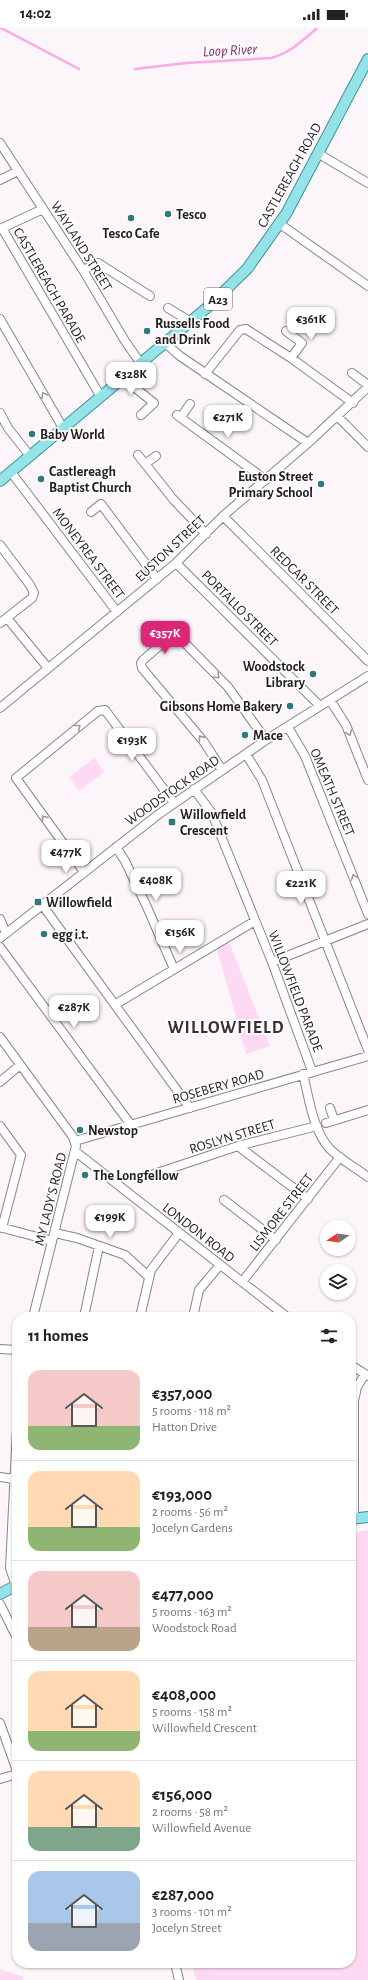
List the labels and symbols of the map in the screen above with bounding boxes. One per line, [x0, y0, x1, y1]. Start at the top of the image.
water label: Loop River [202, 42, 259, 59]
street label: CASTLEREAGH ROAD [255, 121, 324, 230]
street label: WAYLAND STREET [48, 199, 115, 294]
place label: Tesco [176, 208, 207, 222]
marker: Tesco [163, 209, 173, 219]
marker: Tesco Cafe [126, 213, 136, 223]
street label: CASTLEREAGH PARADE [11, 226, 88, 346]
place label: Tesco Cafe [102, 227, 160, 241]
road number: A23 [204, 288, 232, 310]
pin: €361K [283, 307, 339, 341]
place label: Russells Food and Drink [155, 317, 230, 347]
marker: Russells Food and Drink [142, 326, 152, 336]
pin: €328K [103, 362, 159, 396]
one-way arrow [41, 392, 48, 399]
pin: €271K [200, 405, 256, 439]
place label: Baby World [40, 428, 106, 442]
marker: Baby World [27, 429, 37, 439]
place label: Castlereagh Baptist Church [49, 465, 131, 495]
place label: Euston Street Primary School [228, 470, 313, 500]
marker: Castlereagh Baptist Church [36, 474, 46, 484]
marker: Euston Street Primary School [316, 479, 326, 489]
street label: MONEYREA STREET [50, 505, 127, 602]
street label: EUSTON STREET [133, 513, 209, 585]
street label: REDCAR STREET [267, 544, 341, 618]
street label: PORTALLO STREET [199, 568, 280, 650]
pin: €357K [137, 621, 193, 655]
place label: Woodstock Library [243, 660, 306, 690]
marker: Woodstock Library [308, 669, 318, 679]
one-way arrow [212, 671, 220, 679]
place label: Gibsons Home Bakery [160, 700, 283, 714]
marker: Gibsons Home Bakery [285, 701, 295, 711]
one-way arrow [74, 725, 81, 732]
pin: €193K [104, 728, 160, 762]
place label: Mace [253, 729, 283, 743]
marker: Mace [240, 730, 250, 740]
one-way arrow [345, 730, 353, 737]
one-way arrow [198, 735, 205, 742]
street label: OMEATH STREET [307, 746, 357, 839]
street label: WOODSTOCK ROAD [123, 753, 222, 828]
place label: Willowfield Crescent [180, 808, 247, 838]
one-way arrow [42, 815, 49, 822]
marker: Willowfield Crescent [167, 817, 177, 827]
pin: €477K [38, 840, 94, 874]
pin: €408K [128, 868, 184, 902]
pin: €221K [273, 871, 329, 905]
one-way arrow [351, 874, 359, 881]
place label: Willowfield [46, 896, 113, 910]
marker: Willowfield [33, 897, 43, 907]
pin: €156K [152, 920, 208, 954]
place label: egg i.t. [52, 928, 89, 942]
marker: egg i.t. [39, 929, 49, 939]
street label: WILLOWFIELD PARADE [265, 929, 325, 1054]
pin: €287K [46, 995, 102, 1029]
district label: WILLOWFIELD [167, 1019, 285, 1037]
street label: ROSEBERY ROAD [171, 1067, 266, 1107]
street label: ROSLYN STREET [188, 1117, 277, 1157]
place label: Newstop [88, 1124, 138, 1138]
marker: Newstop [75, 1125, 85, 1135]
street label: MY LADY'S ROAD [33, 1151, 69, 1247]
place label: The Longfellow [93, 1169, 179, 1183]
marker: The Longfellow [80, 1170, 90, 1180]
street label: LISMORE STREET [247, 1171, 316, 1254]
street label: LONDON ROAD [160, 1200, 237, 1265]
pin: €199K [82, 1205, 138, 1239]
north arrow [320, 1220, 356, 1256]

